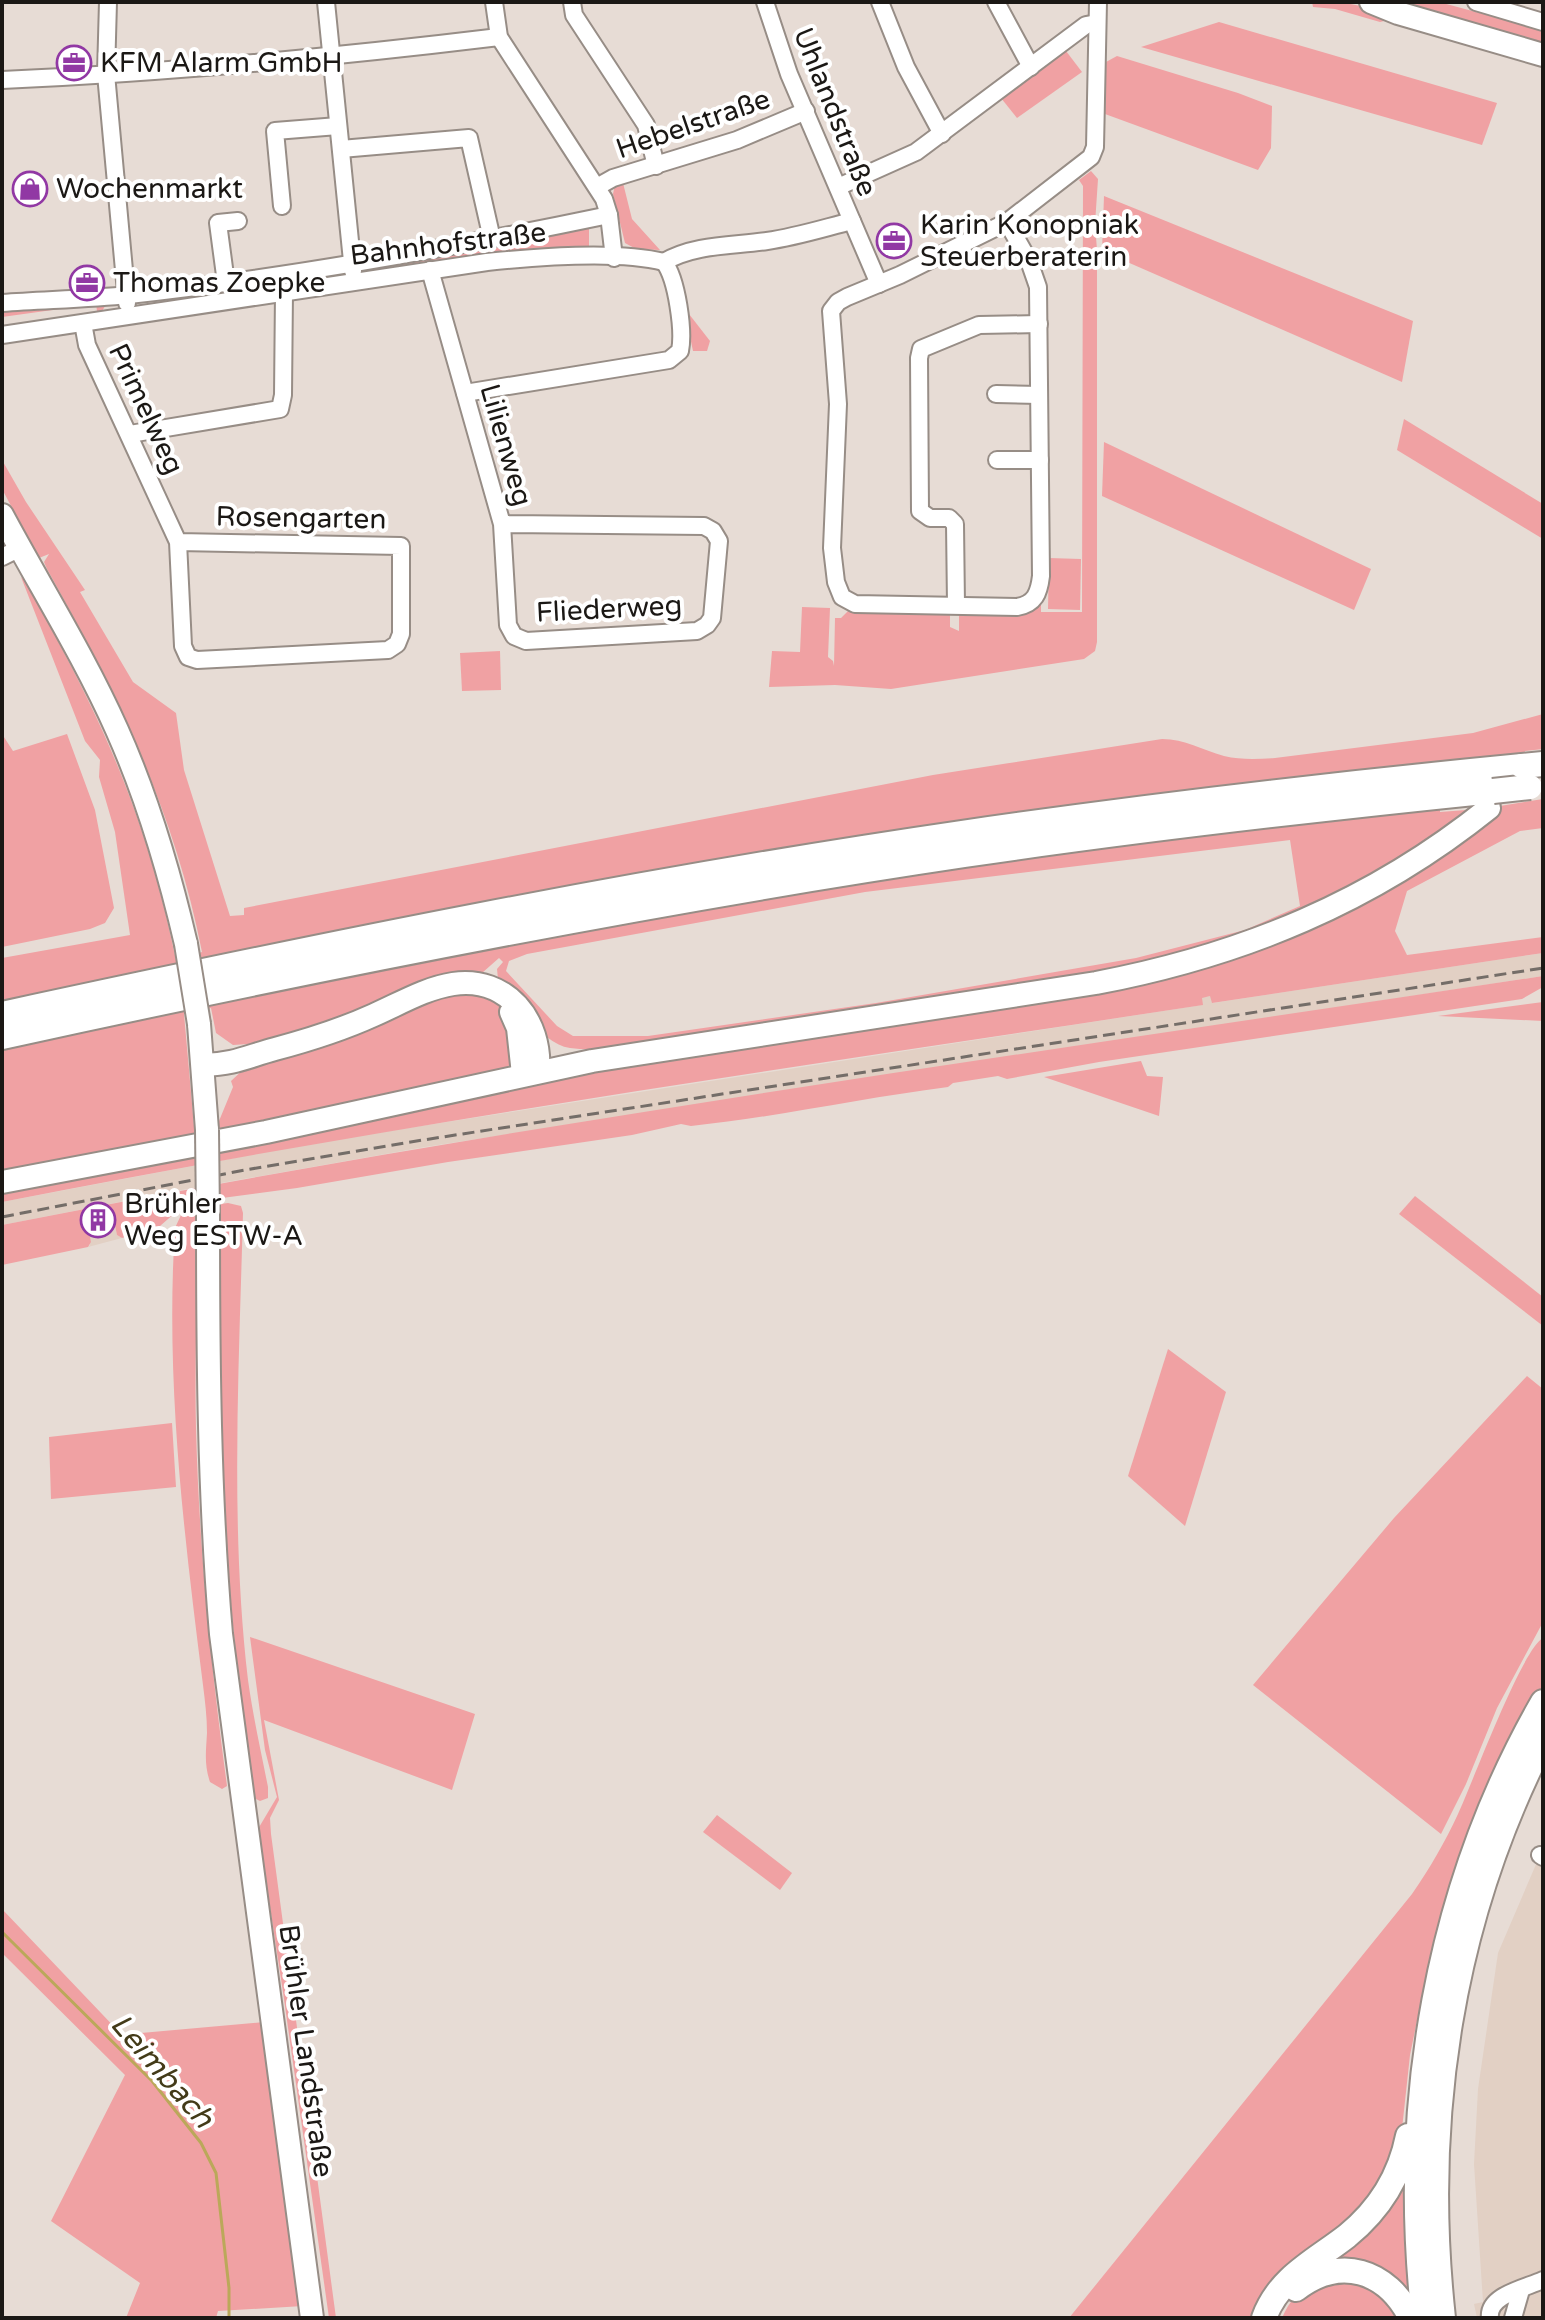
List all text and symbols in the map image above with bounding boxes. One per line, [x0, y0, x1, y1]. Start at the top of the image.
street label: Uhlandstraße [786, 23, 884, 201]
office icon: KFM Alarm GmbH [55, 44, 93, 82]
place label: KFM Alarm GmbH [100, 46, 343, 80]
street label: Hebelstraße [612, 82, 774, 166]
shop icon: Wochenmarkt [11, 170, 49, 208]
place label: Wochenmarkt [56, 172, 243, 206]
place label: Karin Konopniak Steuerberaterin [920, 208, 1139, 274]
street label: Bahnhofstraße [348, 215, 548, 273]
office icon: Karin Konopniak Steuerberaterin [875, 222, 913, 260]
office icon: Thomas Zoepke [68, 264, 106, 302]
place label: Thomas Zoepke [113, 266, 325, 300]
street label: Primelweg [101, 338, 191, 480]
street label: Lilienweg [472, 380, 540, 510]
street label: Rosengarten [215, 500, 387, 536]
street label: Fliederweg [535, 588, 683, 630]
place label: Brühler Weg ESTW-A [124, 1187, 303, 1253]
building icon: Brühler Weg ESTW-A [79, 1201, 117, 1239]
street label: Brühler Landstraße [271, 1922, 341, 2180]
water label: Leimbach [102, 2006, 222, 2136]

